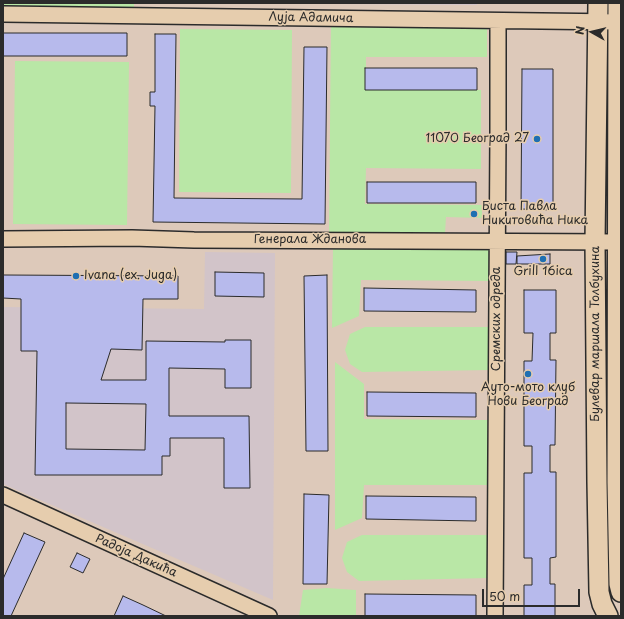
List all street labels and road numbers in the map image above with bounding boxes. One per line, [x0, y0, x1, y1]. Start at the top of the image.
street label: Луја Адамича [269, 10, 353, 26]
street label: Генерала Жданова [254, 233, 366, 247]
street label: Булевар маршала Толбухина [589, 246, 603, 422]
street label: Сремских одреда [490, 267, 504, 371]
street label: Радоја Дакића [93, 532, 179, 580]

